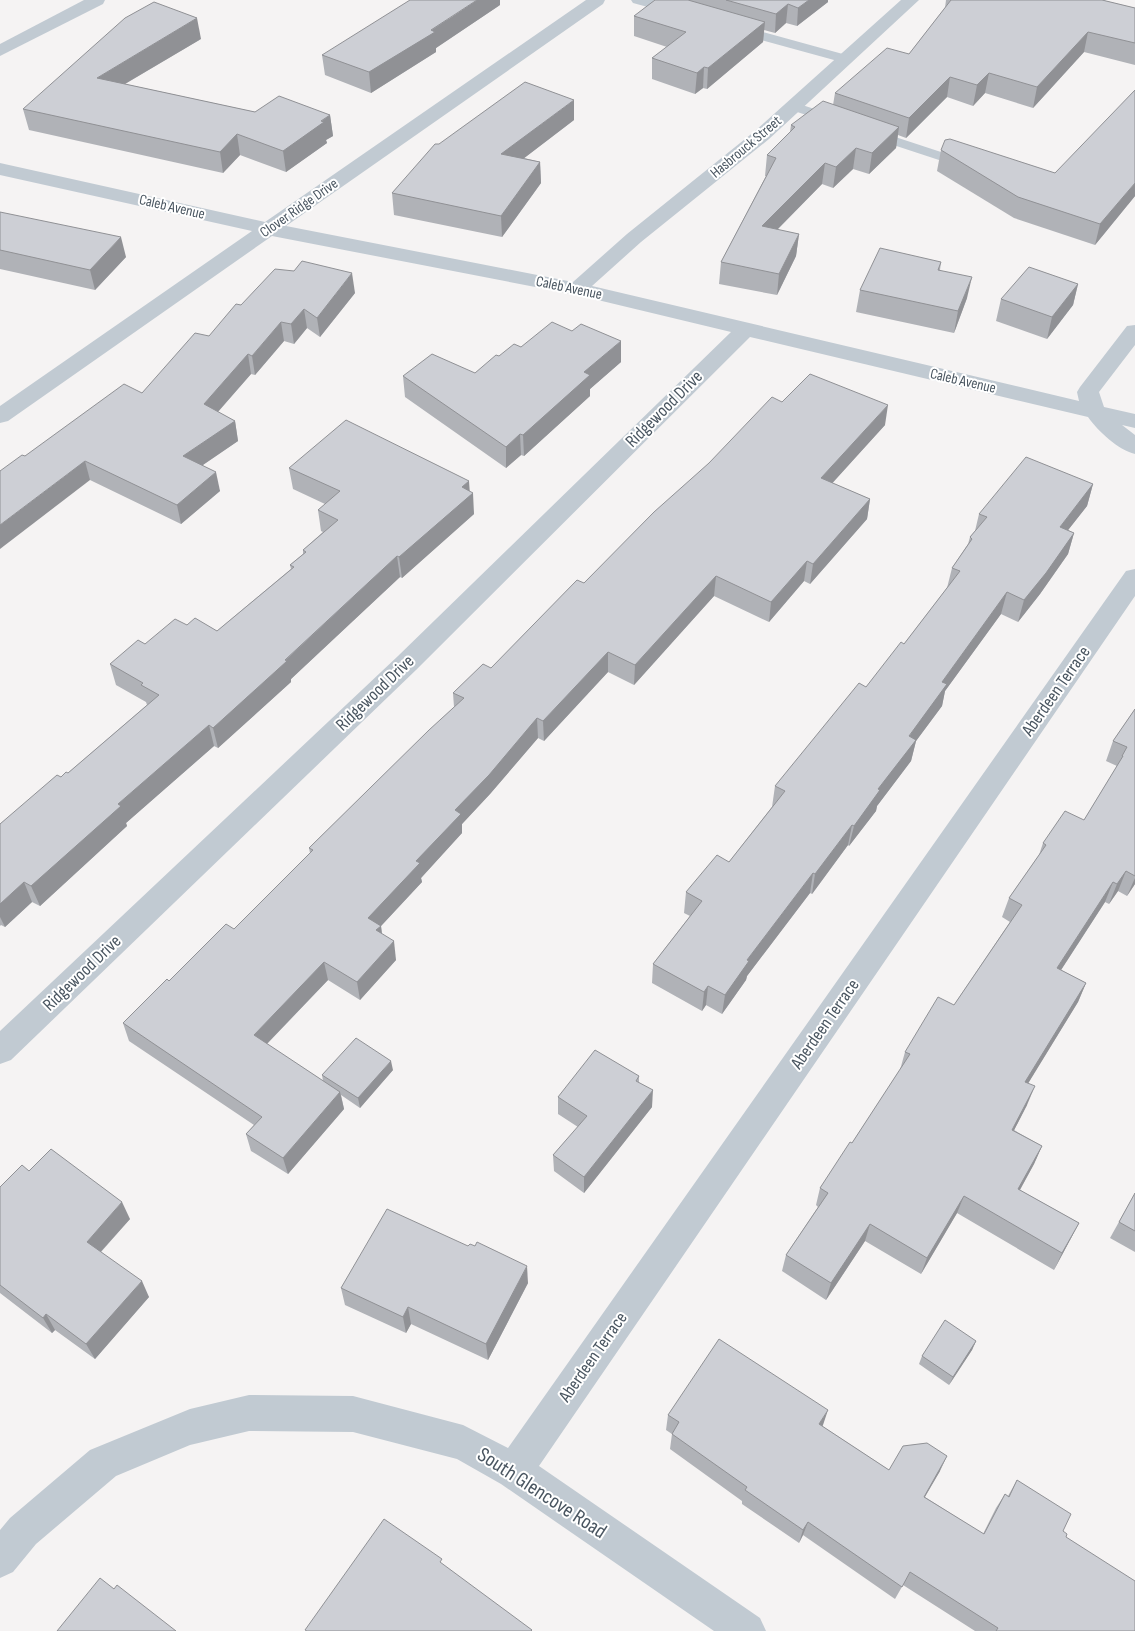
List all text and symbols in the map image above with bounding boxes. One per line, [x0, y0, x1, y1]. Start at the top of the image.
street label: Hasbrouck Street [706, 111, 786, 182]
street label: Clover Ridge Drive [256, 174, 342, 242]
street label: Caleb Avenue [137, 190, 207, 224]
street label: Caleb Avenue [534, 272, 604, 304]
street label: Caleb Avenue [928, 364, 998, 398]
street label: Ridgewood Drive [621, 366, 707, 452]
street label: Aberdeen Terrace [1017, 642, 1095, 741]
street label: Ridgewood Drive [332, 651, 418, 735]
street label: Ridgewood Drive [39, 931, 125, 1015]
street label: Aberdeen Terrace [786, 975, 864, 1074]
street label: Aberdeen Terrace [554, 1308, 632, 1407]
street label: South Glencove Road [473, 1442, 611, 1544]

